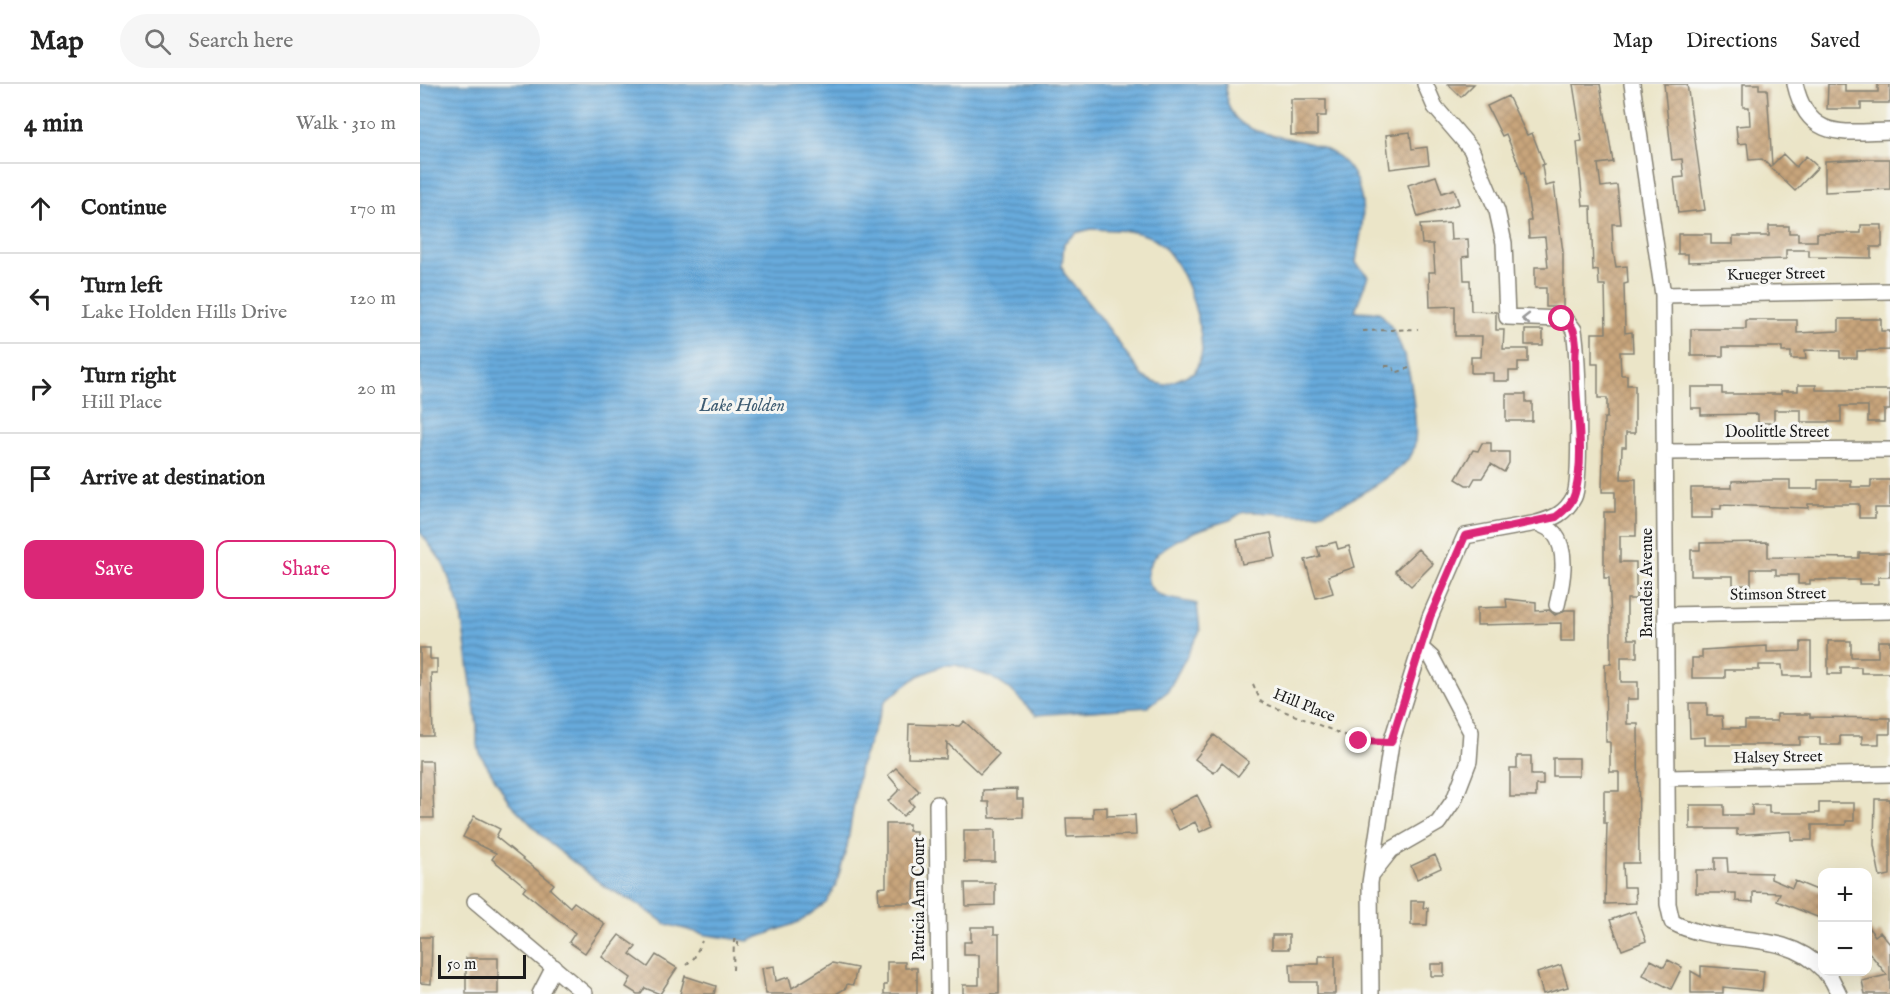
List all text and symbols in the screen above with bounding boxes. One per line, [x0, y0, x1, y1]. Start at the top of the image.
search box [120, 14, 540, 68]
text: Map [30, 24, 84, 59]
icon: search [141, 25, 174, 58]
text: Search here [189, 27, 293, 55]
text: Map [1613, 28, 1653, 55]
text: Directions [1686, 28, 1777, 55]
text: Saved [1810, 28, 1860, 55]
text: 4 min [24, 107, 83, 140]
text: Walk · 310 m [296, 111, 396, 136]
icon: ahead [24, 192, 57, 225]
text: Continue [81, 194, 167, 222]
text: 170 m [350, 196, 396, 221]
street label: Krueger Street [1727, 264, 1826, 286]
text: Turn left [81, 272, 163, 300]
icon: left [24, 282, 57, 315]
text: 120 m [350, 286, 396, 311]
text: Lake Holden Hills Drive [81, 300, 287, 325]
route start [1548, 305, 1574, 331]
one-way arrow [1522, 313, 1531, 325]
text: Turn right [81, 362, 176, 390]
icon: right [24, 372, 57, 405]
text: 20 m [357, 376, 396, 401]
text: Hill Place [81, 390, 162, 415]
water label: Lake Holden [698, 395, 785, 418]
street label: Doolittle Street [1725, 423, 1830, 443]
icon: arrive [24, 462, 57, 495]
text: Arrive at destination [81, 464, 265, 492]
street label: Brandeis Avenue [1638, 528, 1658, 638]
button: Save [24, 540, 204, 599]
button: Share [216, 540, 396, 599]
street label: Stimson Street [1730, 584, 1827, 606]
street label: Hill Place [1270, 685, 1338, 727]
route end [1345, 727, 1371, 753]
street label: Halsey Street [1733, 747, 1823, 769]
street label: Patricia Ann Court [910, 836, 930, 961]
map controls [1818, 868, 1872, 976]
button: + [1818, 868, 1872, 922]
button: − [1818, 922, 1872, 976]
scale bar [438, 952, 526, 980]
text: 50 m [447, 955, 476, 975]

